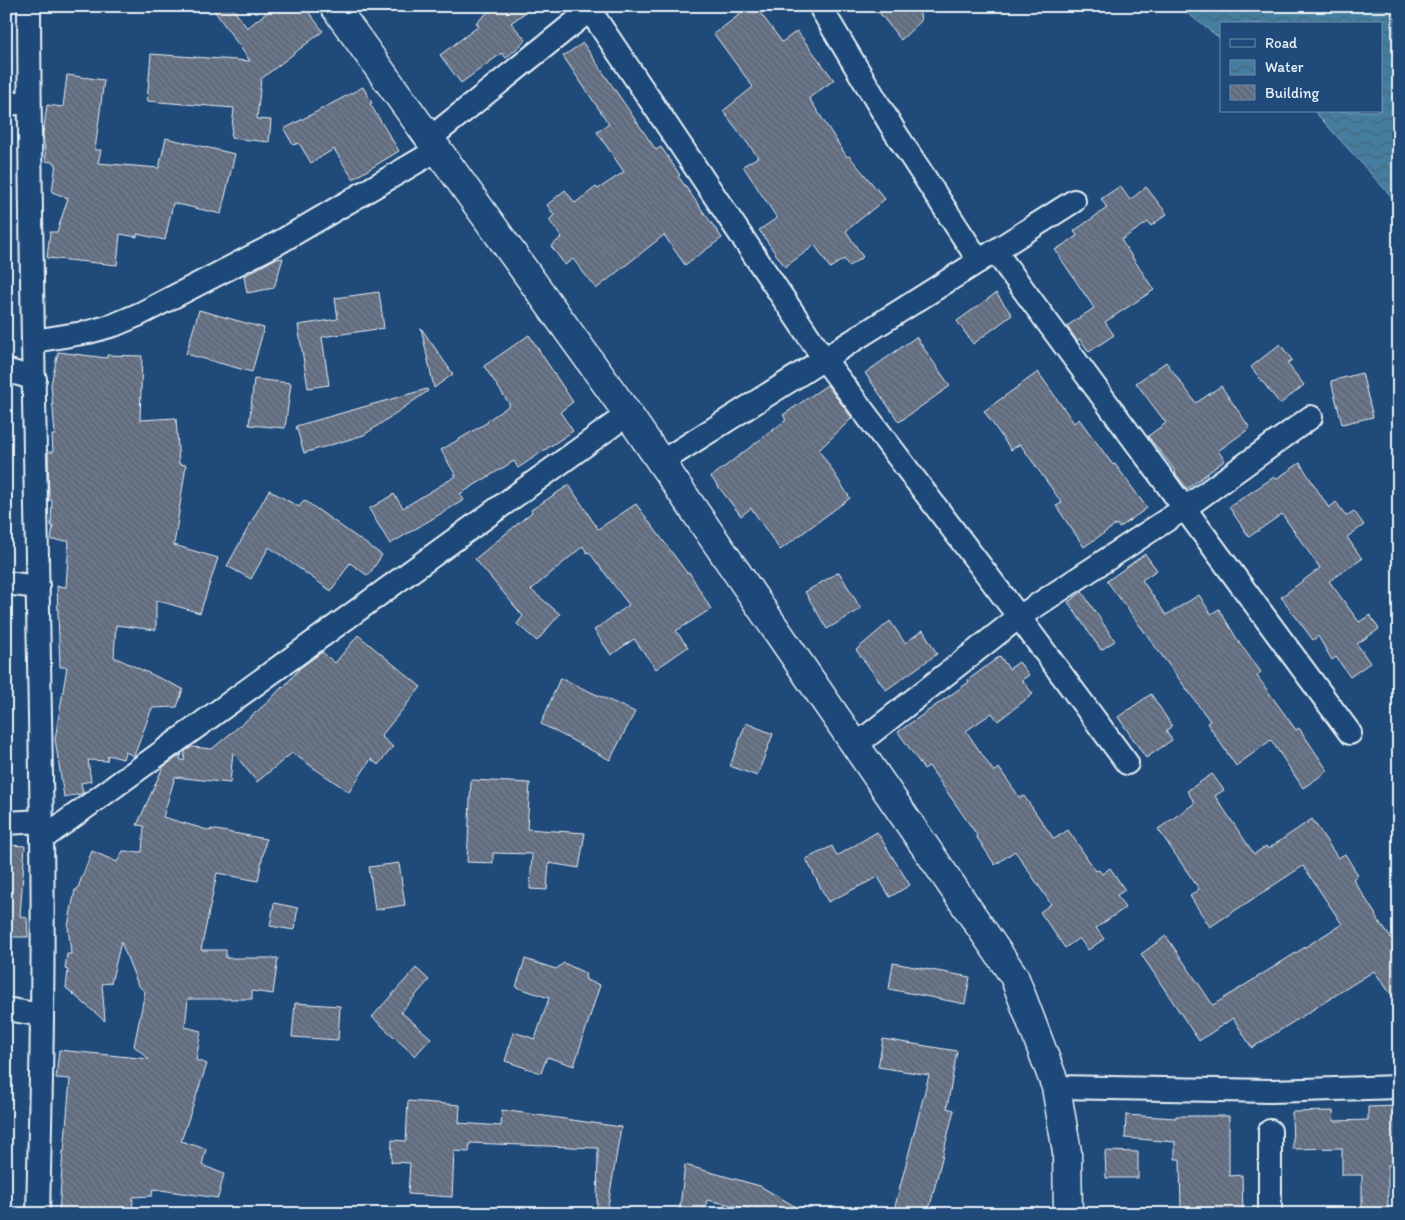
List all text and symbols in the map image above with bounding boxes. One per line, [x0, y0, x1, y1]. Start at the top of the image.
legend [1220, 22, 1382, 112]
text: Road [1265, 34, 1298, 52]
text: Water [1265, 58, 1304, 76]
text: Building [1265, 84, 1319, 102]

